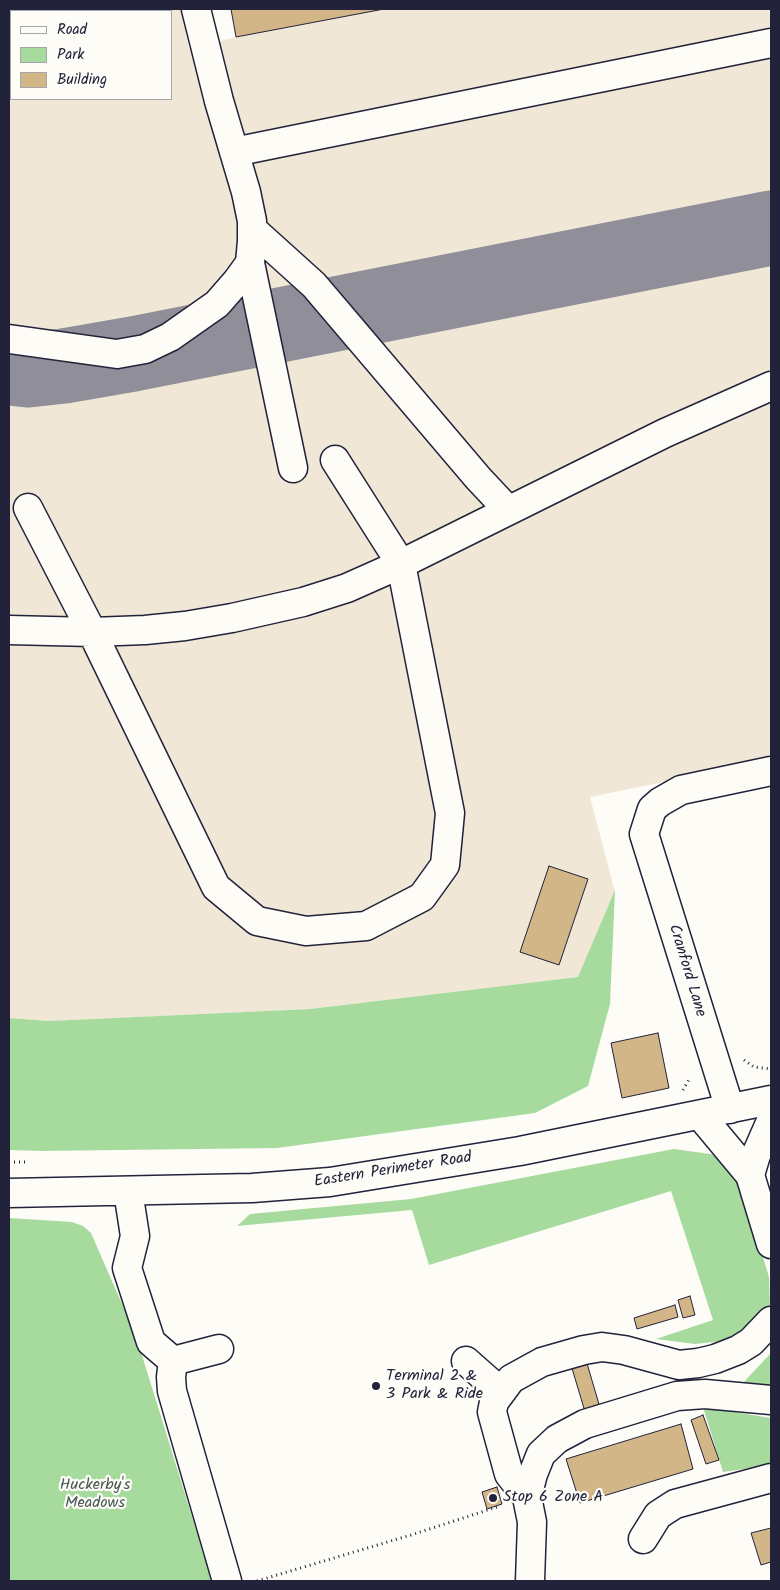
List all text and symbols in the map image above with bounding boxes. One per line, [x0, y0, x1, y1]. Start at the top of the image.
legend [10, 10, 172, 100]
text: Road [57, 18, 87, 42]
text: Park [57, 43, 84, 67]
text: Building [57, 68, 107, 92]
street label: Cranford Lane [663, 922, 709, 1020]
street label: Eastern Perimeter Road [313, 1149, 473, 1193]
place label: Terminal 2 & 3 Park & Ride [386, 1367, 483, 1405]
marker: Terminal 2 & 3 Park & Ride [370, 1380, 382, 1392]
park label: Huckerby's Meadows [60, 1476, 130, 1514]
place label: Stop 6 Zone A [503, 1488, 603, 1508]
marker: Stop 6 Zone A [487, 1492, 499, 1504]

